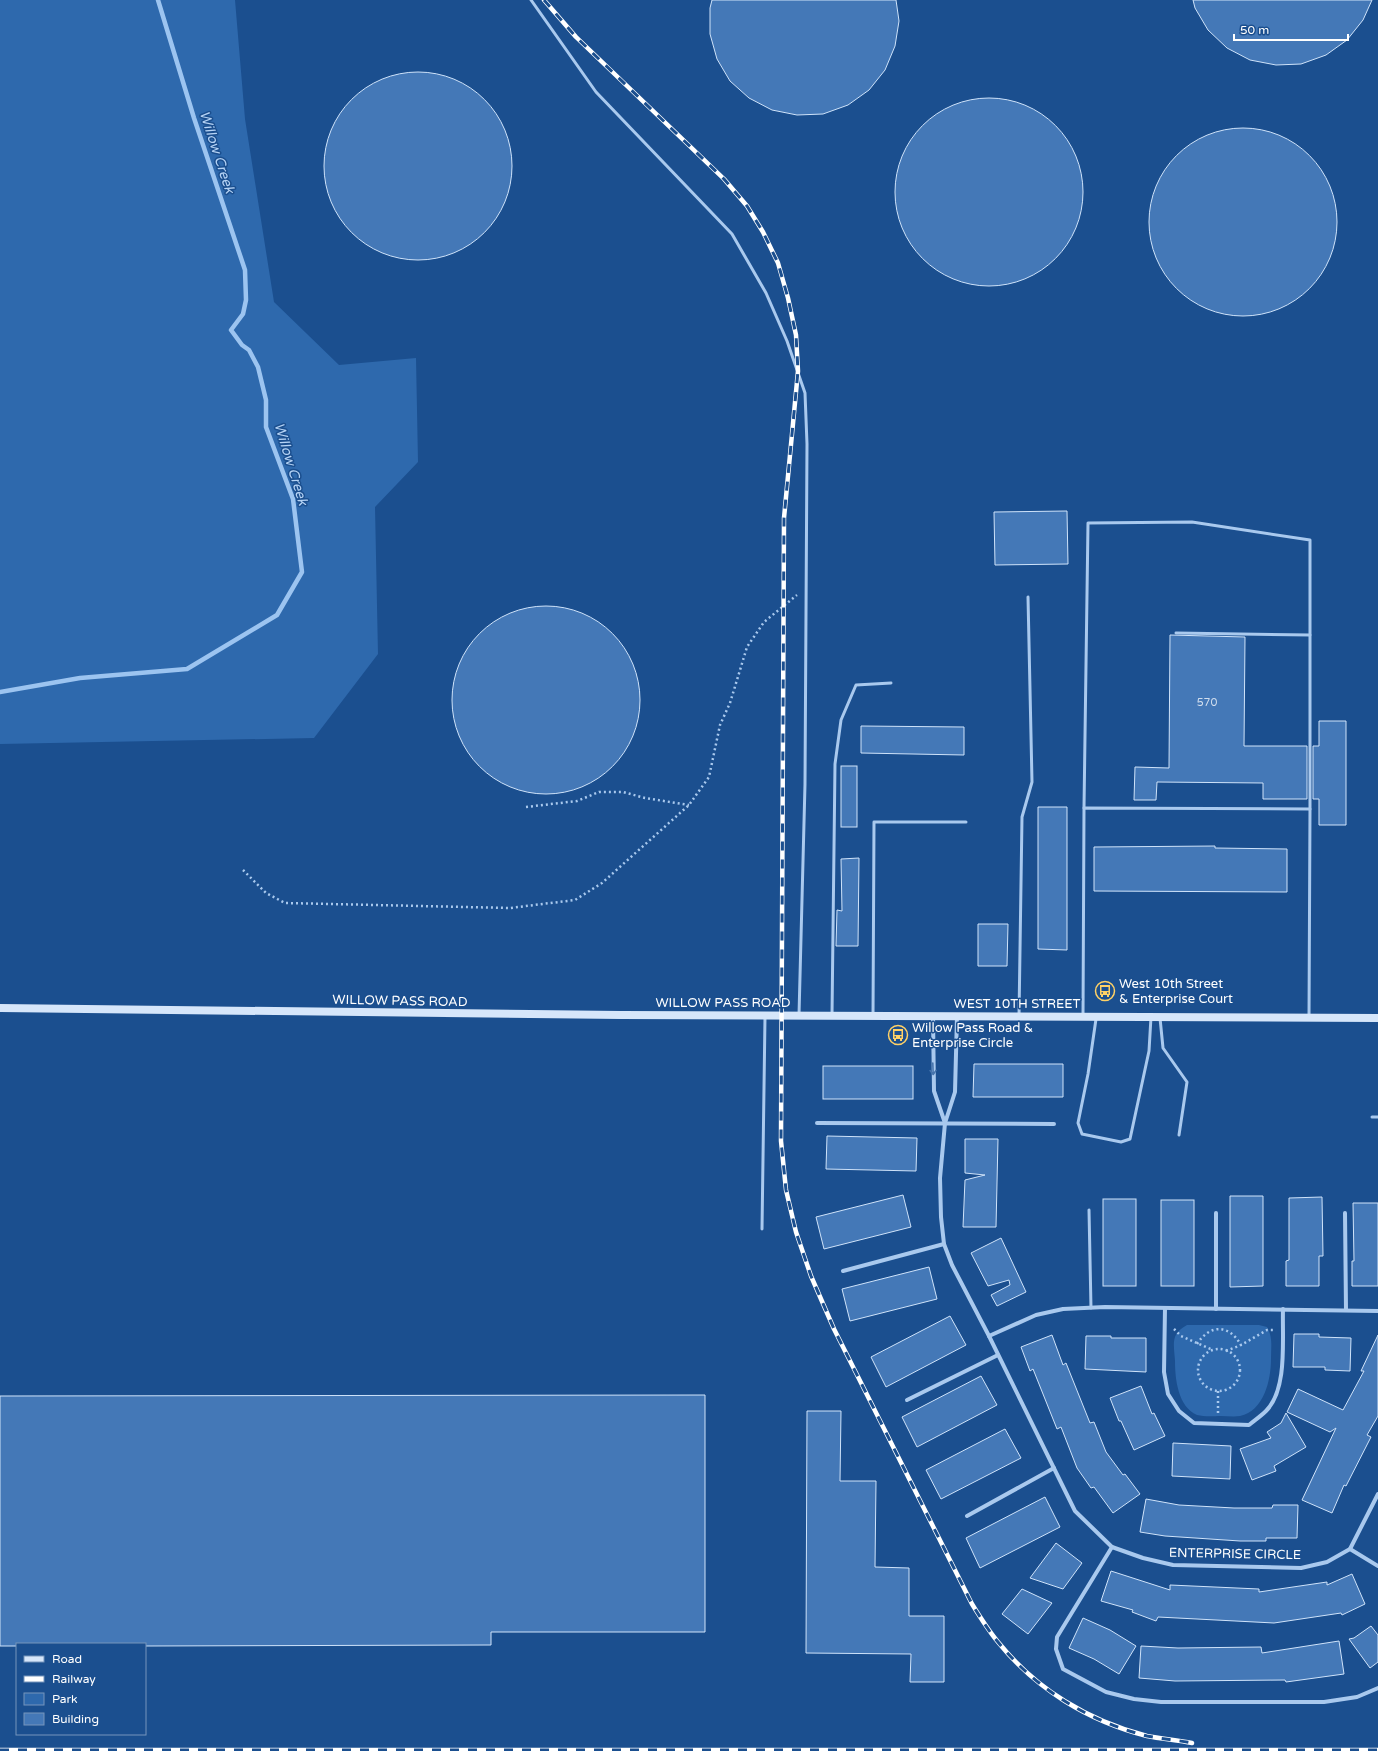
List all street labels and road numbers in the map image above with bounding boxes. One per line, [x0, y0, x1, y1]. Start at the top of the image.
street label: WILLOW PASS ROAD [332, 992, 468, 1010]
street label: WILLOW PASS ROAD [655, 995, 791, 1011]
street label: WEST 10TH STREET [954, 996, 1081, 1012]
street label: ENTERPRISE CIRCLE [1169, 1545, 1301, 1563]

